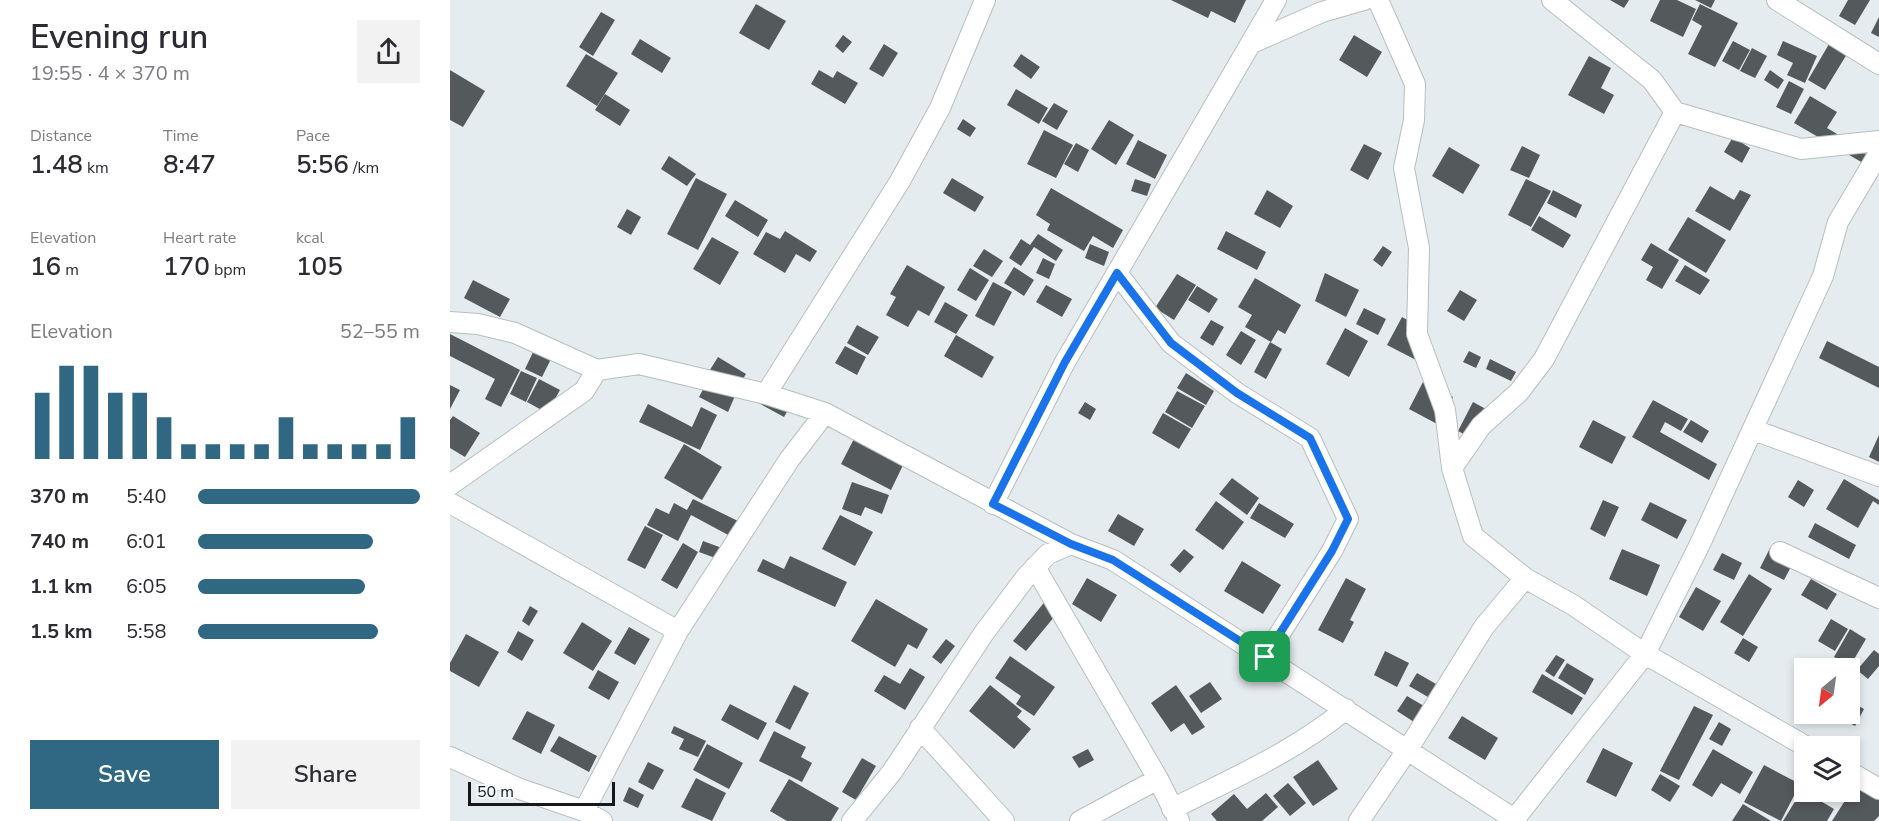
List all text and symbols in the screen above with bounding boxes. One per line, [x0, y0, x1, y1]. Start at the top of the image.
text: Evening run [30, 15, 208, 60]
button: share [357, 20, 420, 83]
text: 19:55 · 4 × 370 m [30, 60, 190, 87]
text: Distance [30, 125, 92, 147]
text: Time [163, 125, 199, 147]
text: Pace [296, 125, 330, 147]
text: 1.48 [30, 147, 83, 182]
text: 8:47 [163, 147, 216, 182]
text: 5:56 [296, 147, 349, 182]
text: km [83, 157, 109, 179]
text: /km [349, 157, 379, 179]
text: Elevation [30, 227, 96, 249]
text: Heart rate [163, 227, 236, 249]
text: kcal [296, 227, 324, 249]
text: 16 [30, 249, 61, 284]
text: 170 [163, 249, 210, 284]
text: 105 [296, 249, 343, 284]
text: m [61, 259, 79, 281]
text: bpm [210, 259, 246, 281]
text: Elevation [30, 318, 113, 345]
text: 52–55 m [340, 318, 420, 345]
text: 370 m [30, 483, 89, 510]
text: 5:40 [126, 483, 167, 510]
text: 740 m [30, 528, 89, 555]
text: 6:01 [126, 528, 167, 555]
text: 1.1 km [30, 573, 93, 600]
text: 6:05 [126, 573, 167, 600]
text: 1.5 km [30, 618, 93, 645]
text: 5:58 [126, 618, 167, 645]
pin [1239, 631, 1290, 682]
icon: arrive [1248, 640, 1281, 673]
north arrow [1794, 658, 1860, 724]
map controls [1794, 658, 1860, 802]
button: layers [1794, 736, 1860, 802]
button: Save [30, 740, 219, 809]
button: Share [231, 740, 420, 809]
scale bar [468, 779, 615, 806]
text: 50 m [477, 781, 514, 803]

